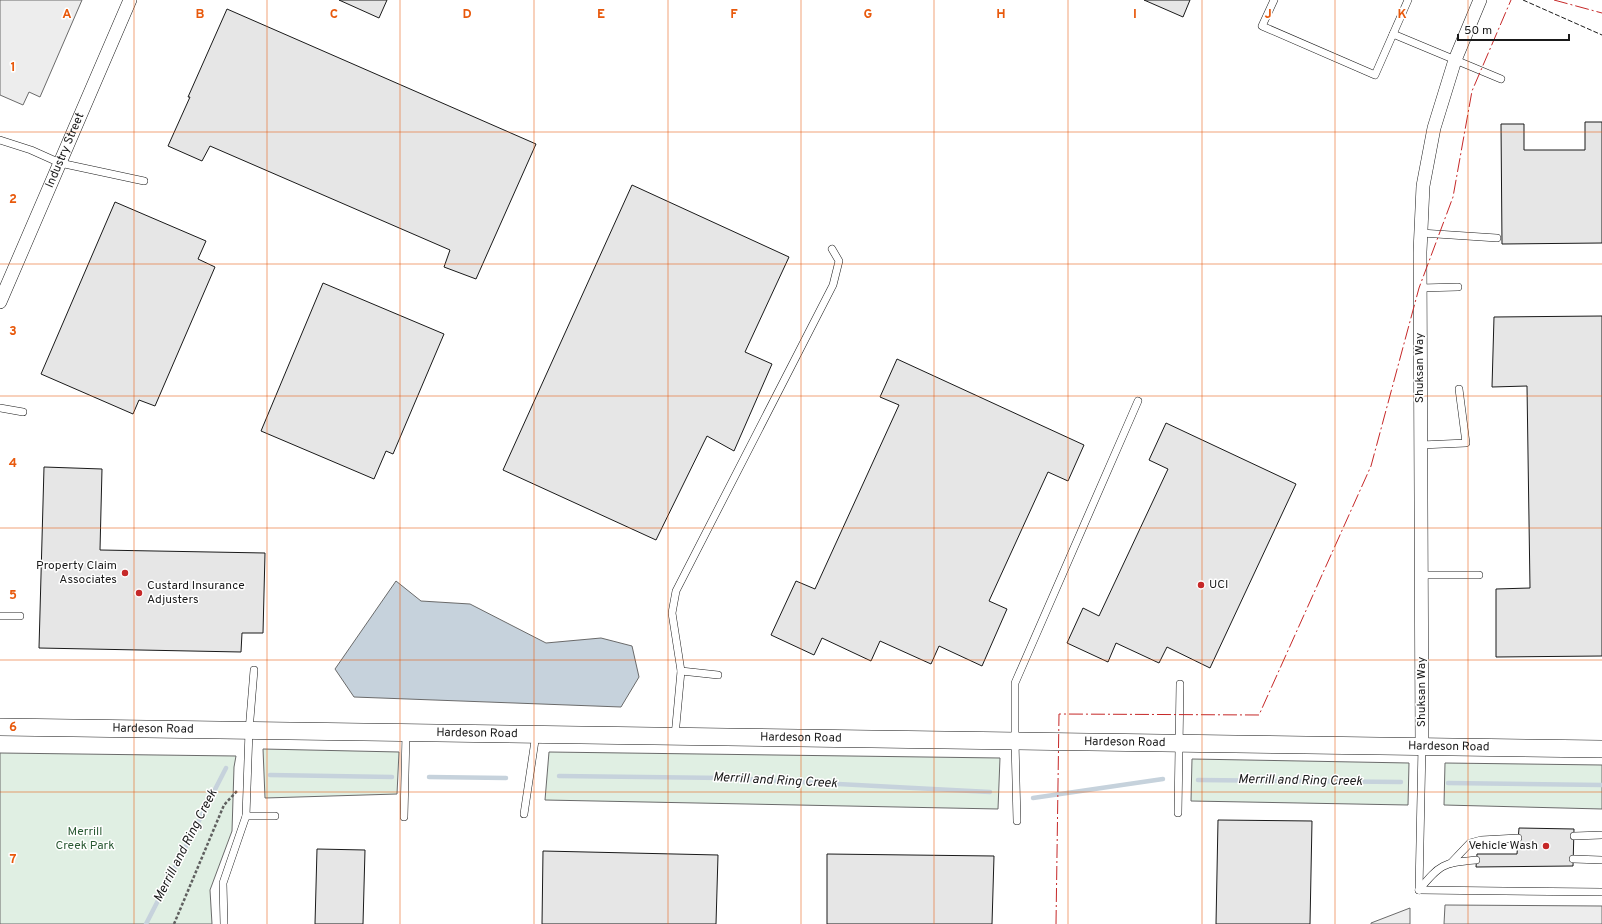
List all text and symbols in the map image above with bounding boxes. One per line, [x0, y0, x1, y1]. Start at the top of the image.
text: A [62, 7, 72, 23]
text: B [196, 7, 205, 23]
text: C [330, 7, 338, 23]
text: D [462, 7, 472, 23]
text: E [597, 7, 605, 23]
text: F [730, 7, 738, 23]
text: G [864, 7, 873, 23]
text: H [996, 7, 1006, 23]
text: I [1133, 7, 1137, 23]
text: J [1264, 7, 1272, 23]
text: K [1397, 7, 1407, 23]
scale bar [1458, 16, 1569, 42]
text: 50 m [1464, 23, 1492, 39]
text: 1 [10, 60, 16, 76]
street label: Industry Street [42, 110, 88, 191]
text: 2 [9, 192, 17, 208]
text: 3 [9, 324, 17, 340]
street label: Shuksan Way [1412, 333, 1428, 403]
text: 4 [9, 456, 17, 472]
place label: Property Claim Associates [36, 558, 117, 588]
marker: Property Claim Associates [120, 568, 130, 578]
place label: UCI [1209, 577, 1228, 593]
place label: Custard Insurance Adjusters [147, 578, 245, 608]
marker: UCI [1196, 580, 1206, 590]
text: 5 [9, 588, 17, 604]
marker: Custard Insurance Adjusters [134, 588, 144, 598]
street label: Shuksan Way [1414, 657, 1430, 727]
text: 6 [9, 720, 17, 736]
street label: Hardeson Road [112, 721, 194, 738]
street label: Hardeson Road [436, 725, 518, 742]
street label: Hardeson Road [760, 729, 842, 747]
street label: Hardeson Road [1084, 734, 1166, 751]
street label: Hardeson Road [1408, 738, 1490, 755]
water label: Merrill and Ring Creek [712, 770, 838, 792]
water label: Merrill and Ring Creek [1238, 772, 1363, 790]
water label: Merrill and Ring Creek [151, 786, 222, 905]
park label: Merrill Creek Park [55, 824, 115, 854]
place label: Vehicle Wash [1468, 838, 1538, 854]
marker: Vehicle Wash [1541, 841, 1551, 851]
text: 7 [10, 852, 17, 868]

